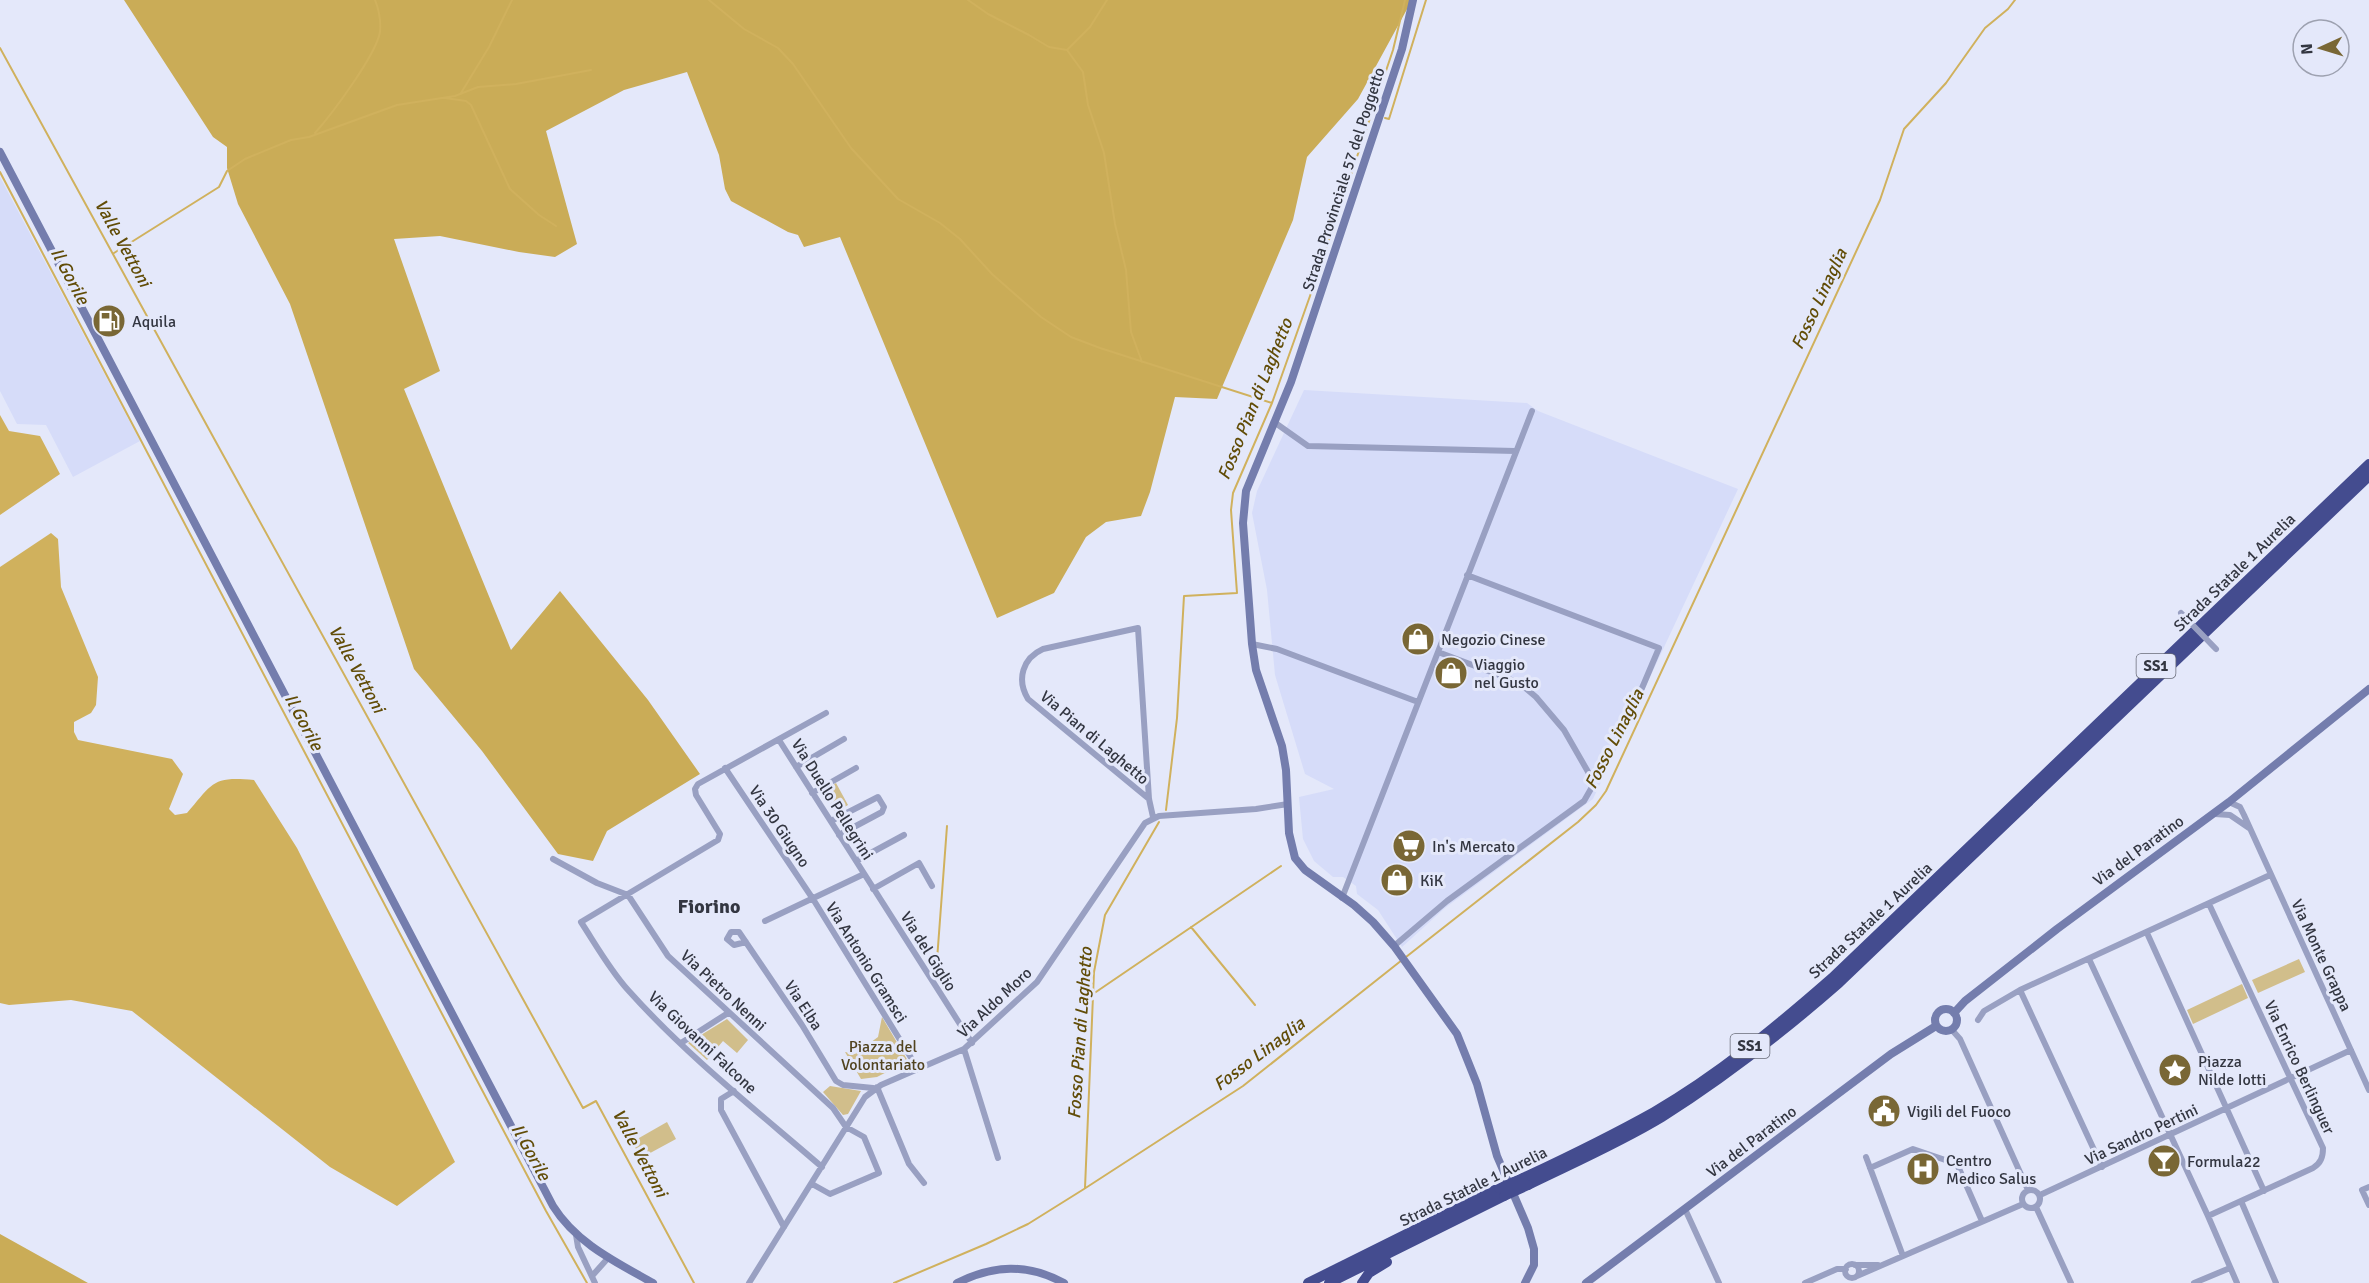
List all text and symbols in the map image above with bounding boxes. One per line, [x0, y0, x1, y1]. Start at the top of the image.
north arrow [2291, 18, 2351, 78]
text: N [2297, 43, 2317, 55]
street label: Strada Provinciale 57 del Poggetto [1298, 65, 1390, 294]
water label: Valle Vettoni [90, 195, 157, 293]
water label: Il Gorile [46, 244, 95, 309]
water label: Fosso Linaglia [1786, 244, 1852, 353]
fuel station icon: Aquila [91, 303, 127, 339]
place label: Aquila [132, 312, 176, 332]
water label: Fosso Pian di Laghetto [1213, 314, 1298, 483]
street label: Strada Statale 1 Aurelia [2170, 509, 2300, 636]
water label: Valle Vettoni [324, 621, 391, 719]
shop icon: Negozio Cinese [1400, 621, 1436, 657]
place label: Negozio Cinese [1441, 630, 1545, 650]
road number: SS1 [2136, 654, 2176, 678]
shop icon: Viaggio nel Gusto [1433, 655, 1469, 691]
place label: Viaggio nel Gusto [1474, 655, 1539, 693]
water label: Fosso Linaglia [1579, 685, 1649, 792]
street label: Via Pian di Laghetto [1036, 686, 1153, 789]
water label: Il Gorile [280, 690, 329, 755]
street label: Via Duello Pellegrini [787, 735, 877, 864]
street label: Via 30 Giugno [744, 782, 814, 871]
street label: Via del Paratino [2089, 811, 2188, 891]
supermarket icon: In's Mercato [1391, 828, 1427, 864]
place label: In's Mercato [1432, 837, 1515, 857]
street label: Strada Statale 1 Aurelia [1805, 858, 1937, 983]
shop icon: KiK [1379, 862, 1415, 898]
place label: KiK [1420, 871, 1444, 891]
district label: Fiorino [678, 894, 740, 919]
street label: Via Monte Grappa [2286, 896, 2356, 1015]
street label: Via Antonio Gramsci [821, 899, 911, 1026]
street label: Via del Giglio [896, 908, 961, 995]
water label: Fosso Pian di Laghetto [1063, 945, 1097, 1120]
street label: Via Pietro Nenni [676, 946, 770, 1036]
street label: Via Aldo Moro [953, 963, 1036, 1042]
street label: Via Elba [780, 977, 827, 1034]
street label: Via Giovanni Falcone [644, 987, 761, 1098]
street label: Via Enrico Berlinguer [2259, 997, 2339, 1137]
water label: Fosso Linaglia [1209, 1012, 1310, 1096]
road number: SS1 [1730, 1034, 1770, 1058]
park label: Piazza del Volontariato [841, 1037, 925, 1075]
place icon: Piazza Nilde Iotti [2157, 1052, 2193, 1088]
place label: Piazza Nilde Iotti [2198, 1052, 2266, 1090]
public building icon: Vigili del Fuoco [1866, 1093, 1902, 1129]
street label: Via Sandro Pertini [2082, 1100, 2201, 1170]
street label: Via del Paratino [1703, 1101, 1801, 1182]
place label: Vigili del Fuoco [1907, 1102, 2011, 1122]
water label: Valle Vettoni [608, 1105, 673, 1203]
water label: Il Gorile [506, 1120, 556, 1185]
street label: Strada Statale 1 Aurelia [1396, 1142, 1551, 1231]
bar icon: Formula22 [2146, 1143, 2182, 1179]
hospital icon: Centro Medico Salus [1905, 1151, 1941, 1187]
place label: Centro Medico Salus [1946, 1151, 2036, 1189]
place label: Formula22 [2187, 1152, 2261, 1172]

